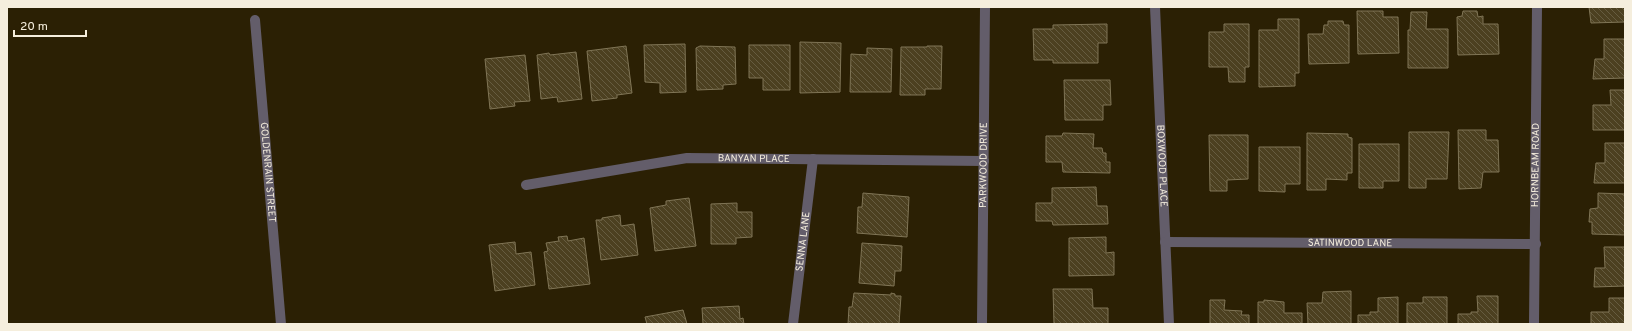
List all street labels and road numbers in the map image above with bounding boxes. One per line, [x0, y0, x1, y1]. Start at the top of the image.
street label: GOLDENRAIN STREET [257, 122, 279, 223]
street label: PARKWOOD DRIVE [977, 122, 990, 208]
street label: HORNBEAM ROAD [1529, 123, 1542, 207]
street label: BOXWOOD PLACE [1154, 124, 1170, 207]
street label: BANYAN PLACE [718, 152, 790, 166]
street label: SENNA LANE [793, 211, 813, 272]
street label: SATINWOOD LANE [1308, 236, 1392, 250]

